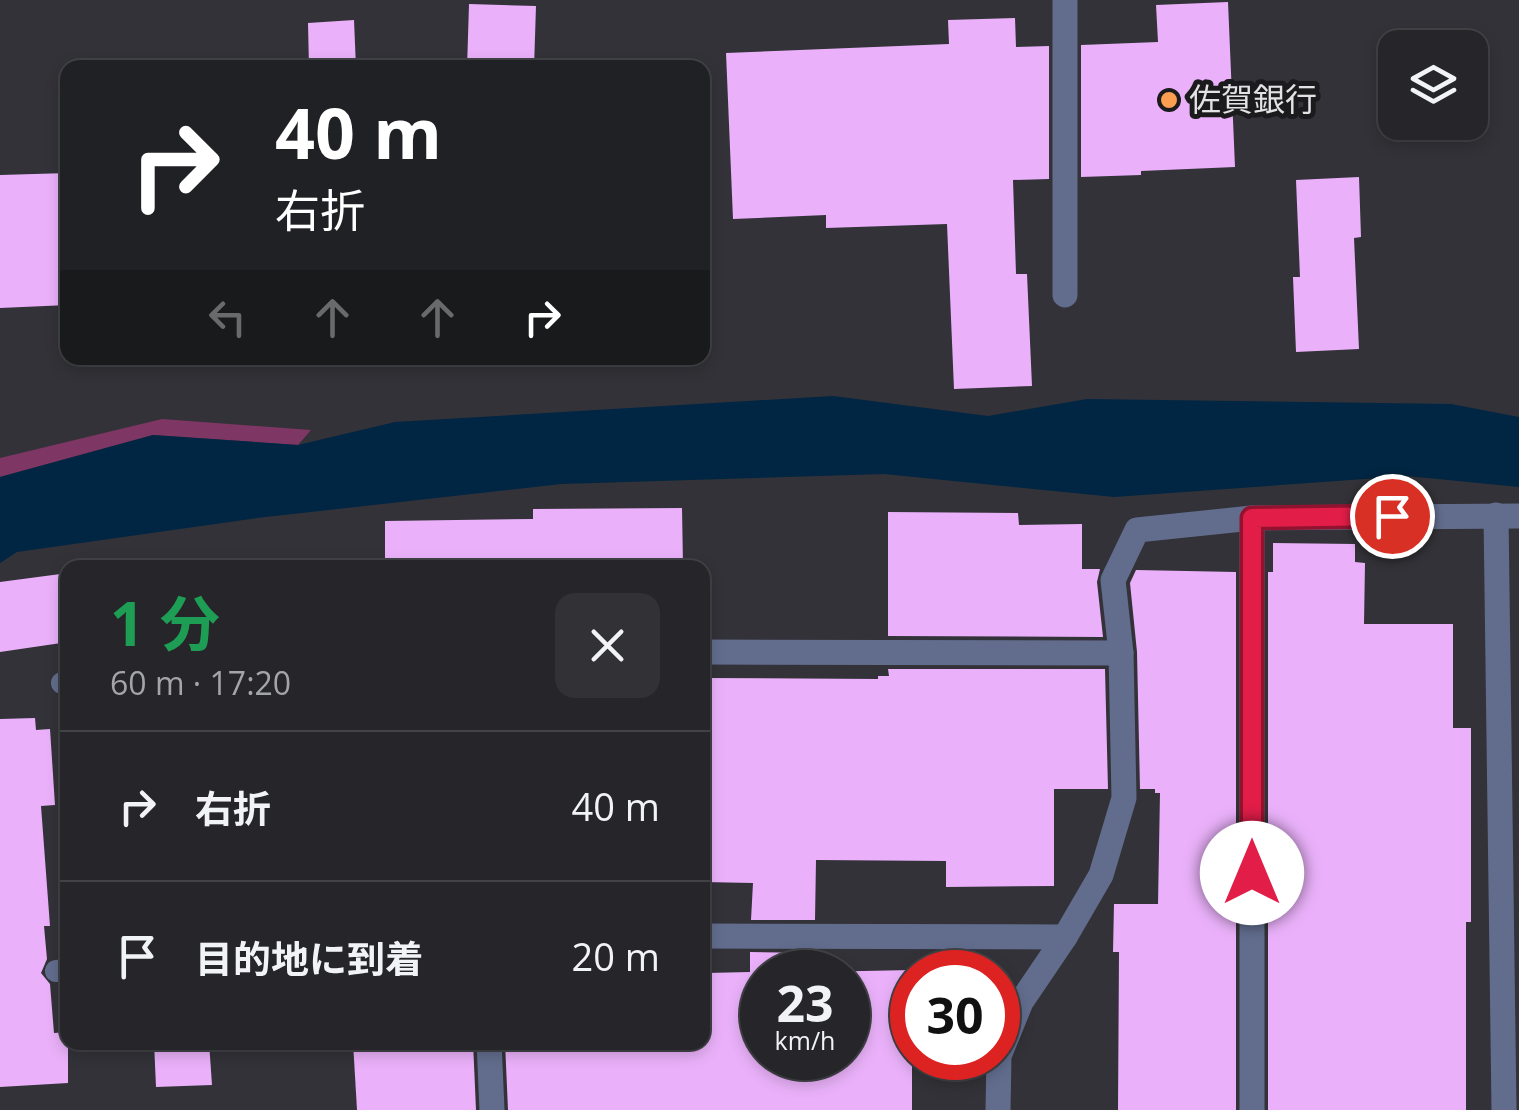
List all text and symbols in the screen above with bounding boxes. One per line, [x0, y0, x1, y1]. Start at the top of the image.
map controls [1378, 30, 1488, 140]
button: layers [1378, 30, 1488, 140]
place label: 佐賀銀行 [1189, 77, 1317, 120]
text: 40 m [275, 84, 442, 180]
marker: 佐賀銀行 [1158, 89, 1180, 111]
icon: right [110, 100, 240, 230]
text: 右折 [275, 179, 365, 240]
icon: left [200, 290, 255, 345]
icon: ahead [305, 290, 360, 345]
icon: ahead [410, 290, 465, 345]
icon: right [515, 290, 570, 345]
pin [1350, 474, 1435, 559]
icon: arrive [1365, 489, 1420, 544]
text: 1 分 [110, 582, 220, 664]
button: close [555, 593, 660, 698]
text: 60 m · 17:20 [110, 661, 291, 704]
icon: right [110, 779, 165, 834]
text: 40 m [571, 780, 660, 832]
text: 右折 [195, 782, 271, 834]
position arrow [1200, 821, 1304, 925]
icon: arrive [110, 929, 165, 984]
text: 20 m [571, 930, 660, 982]
text: 目的地に到着 [195, 932, 423, 984]
speed limit sign: 30 [890, 950, 1020, 1080]
text: 23 [776, 969, 834, 1037]
text: km/h [775, 1023, 835, 1057]

